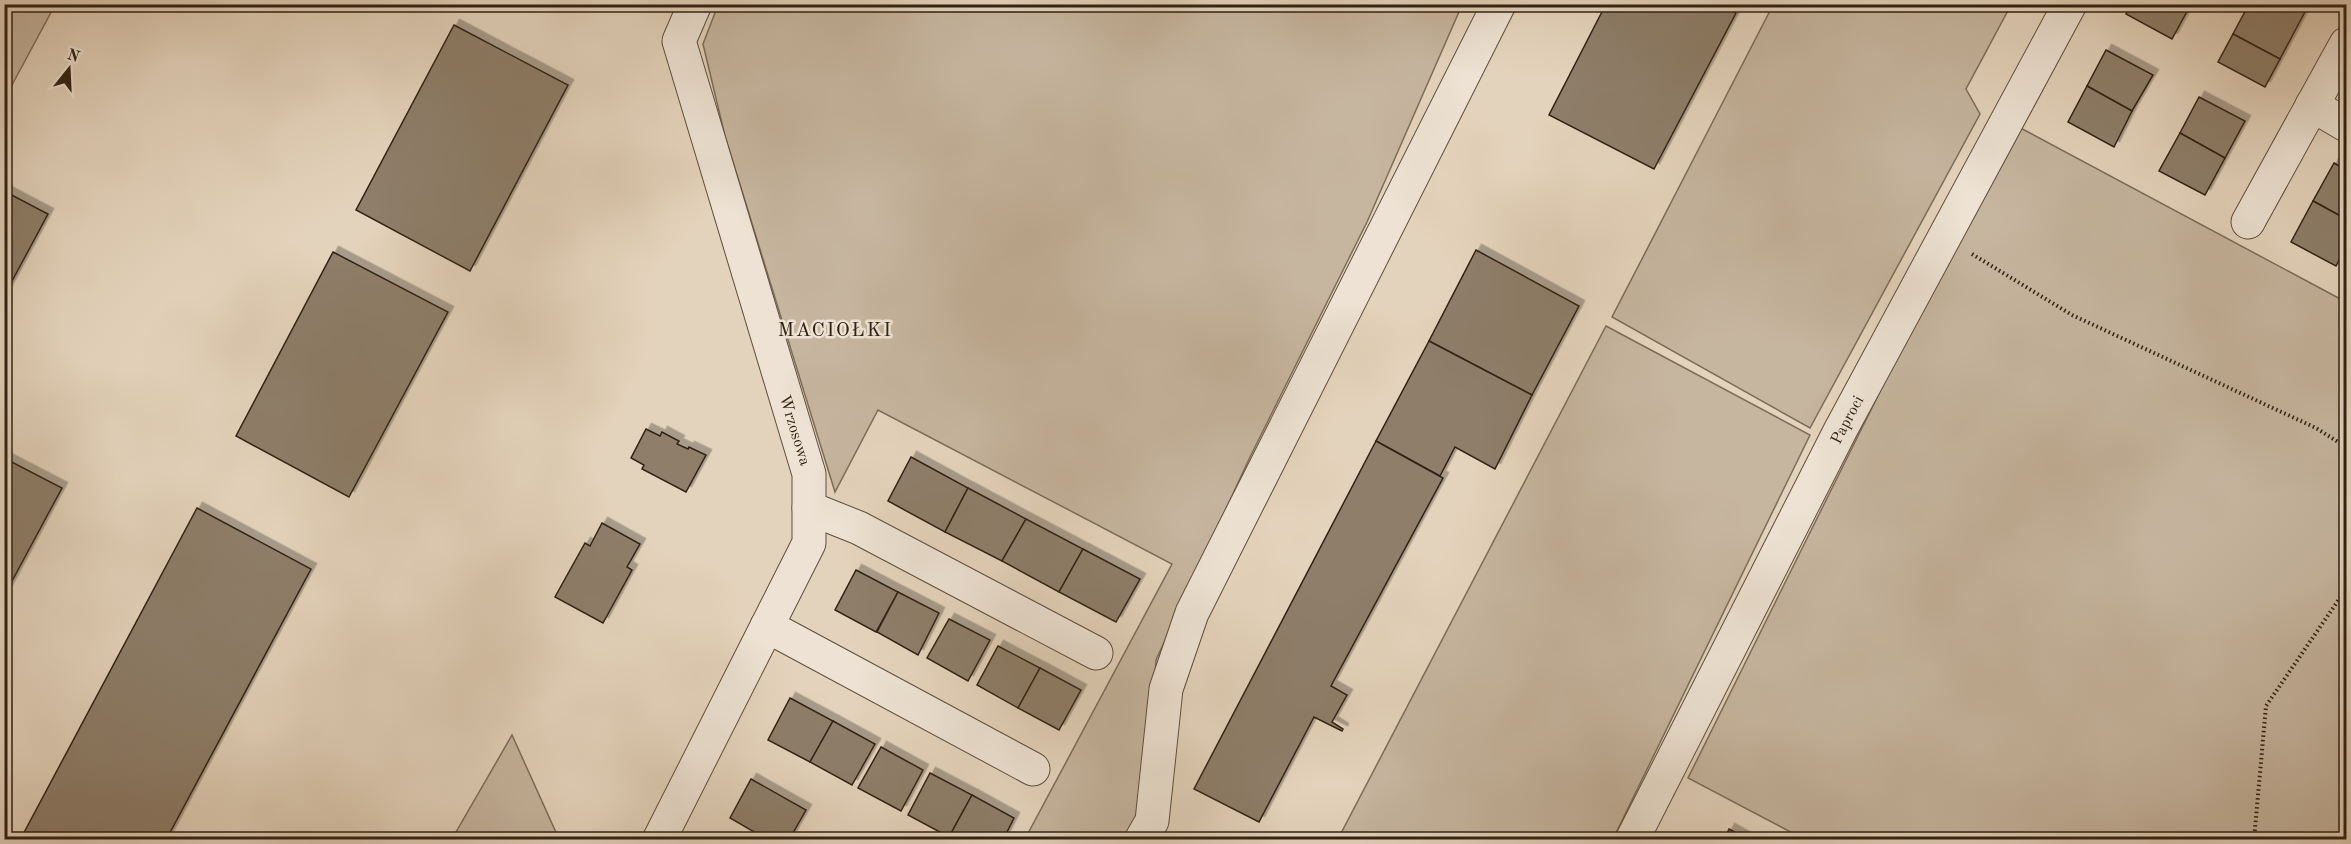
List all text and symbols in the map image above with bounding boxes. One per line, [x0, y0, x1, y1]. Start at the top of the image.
north arrow [39, 39, 99, 99]
text: N [65, 47, 82, 66]
district label: MACIOŁKI [777, 321, 893, 341]
street label: Wrzosowa [776, 393, 812, 468]
street label: Paproci [1829, 394, 1867, 447]

